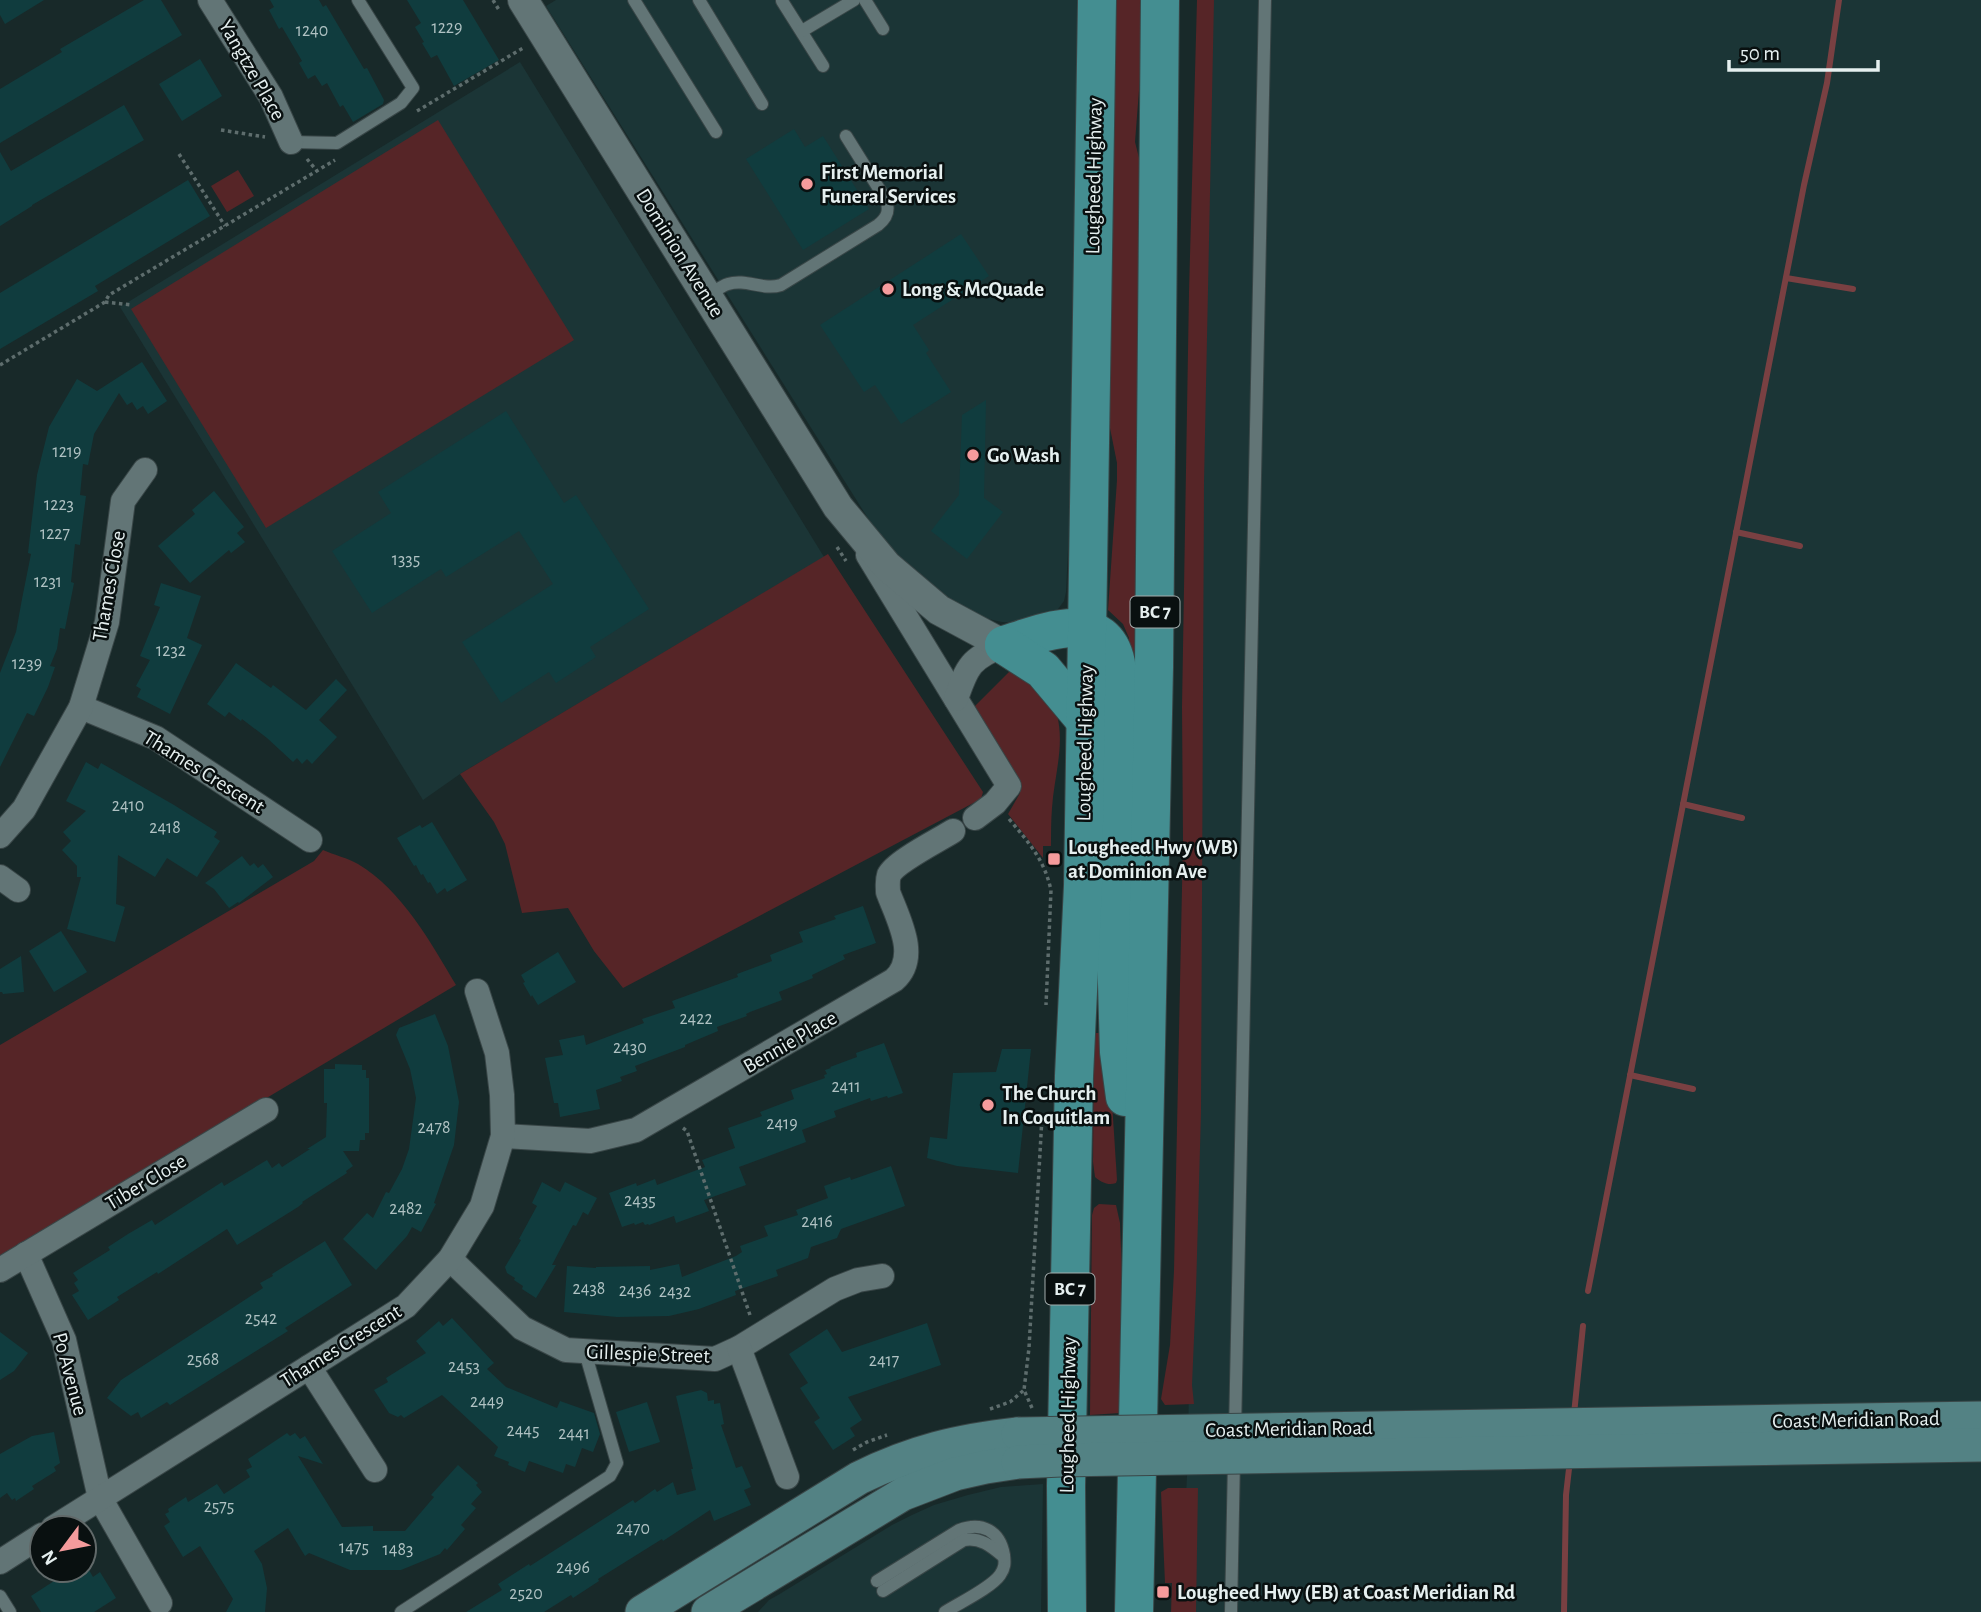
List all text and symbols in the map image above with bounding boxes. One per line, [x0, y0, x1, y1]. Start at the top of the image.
street label: Yangtze Place [215, 16, 289, 124]
house number: 1229 [431, 19, 463, 37]
house number: 1240 [296, 22, 328, 40]
scale bar [1729, 28, 1878, 72]
text: 50 m [1740, 43, 1780, 64]
street label: Lougheed Highway [1082, 97, 1106, 255]
place label: First Memorial Funeral Services [821, 162, 956, 207]
marker: First Memorial Funeral Services [799, 176, 815, 192]
street label: Dominion Avenue [632, 185, 728, 321]
place label: Long & McQuade [902, 279, 1044, 301]
marker: Long & McQuade [880, 281, 896, 297]
house number: 1219 [52, 443, 82, 461]
place label: Go Wash [987, 445, 1060, 466]
marker: Go Wash [965, 447, 981, 463]
house number: 1223 [44, 496, 74, 514]
house number: 1227 [40, 525, 70, 543]
street label: Thames Close [89, 529, 129, 643]
house number: 1335 [392, 551, 420, 569]
house number: 1231 [34, 573, 62, 591]
road number: BC 7 [1130, 596, 1180, 628]
house number: 1232 [156, 642, 186, 660]
house number: 1239 [12, 655, 42, 673]
street label: Lougheed Highway [1073, 664, 1097, 822]
street label: Thames Crescent [140, 726, 268, 818]
house number: 2410 [112, 797, 144, 815]
house number: 2418 [149, 819, 181, 837]
place label: Lougheed Hwy (WB) at Dominion Ave [1068, 837, 1239, 882]
marker: Lougheed Hwy (WB) at Dominion Ave [1046, 851, 1062, 867]
street label: Bennie Place [740, 1007, 840, 1077]
house number: 2422 [679, 1010, 713, 1028]
house number: 2430 [613, 1039, 647, 1057]
house number: 2411 [831, 1078, 861, 1096]
place label: The Church In Coquitlam [1002, 1083, 1110, 1128]
marker: The Church In Coquitlam [980, 1097, 996, 1113]
house number: 2419 [766, 1115, 798, 1133]
house number: 2478 [418, 1119, 450, 1137]
street label: Tiber Close [102, 1150, 190, 1214]
house number: 2435 [624, 1192, 656, 1210]
house number: 2482 [389, 1200, 423, 1218]
house number: 2416 [801, 1213, 833, 1231]
road number: BC 7 [1046, 1274, 1094, 1304]
house number: 2438 [573, 1280, 605, 1298]
house number: 2436 [619, 1282, 651, 1300]
house number: 2432 [659, 1283, 691, 1301]
street label: Thames Crescent [277, 1300, 405, 1392]
house number: 2542 [245, 1310, 277, 1328]
street label: Po Avenue [49, 1330, 91, 1418]
street label: Lougheed Highway [1056, 1336, 1080, 1494]
street label: Gillespie Street [586, 1341, 711, 1367]
house number: 2568 [187, 1351, 219, 1369]
house number: 2417 [869, 1352, 899, 1370]
house number: 2453 [448, 1358, 480, 1376]
house number: 2449 [470, 1393, 504, 1411]
street label: Coast Meridian Road [1772, 1408, 1940, 1432]
street label: Coast Meridian Road [1205, 1417, 1373, 1441]
house number: 2445 [506, 1422, 540, 1440]
house number: 2441 [558, 1425, 590, 1443]
house number: 2575 [204, 1498, 234, 1516]
north arrow [28, 1514, 98, 1584]
house number: 2470 [616, 1520, 650, 1538]
house number: 1475 [339, 1539, 369, 1557]
house number: 1483 [383, 1541, 413, 1559]
text: N [38, 1547, 61, 1568]
house number: 2496 [556, 1559, 590, 1577]
place label: Lougheed Hwy (EB) at Coast Meridian Rd [1177, 1582, 1515, 1603]
marker: Lougheed Hwy (EB) at Coast Meridian Rd [1155, 1584, 1171, 1600]
house number: 2520 [509, 1585, 543, 1603]

